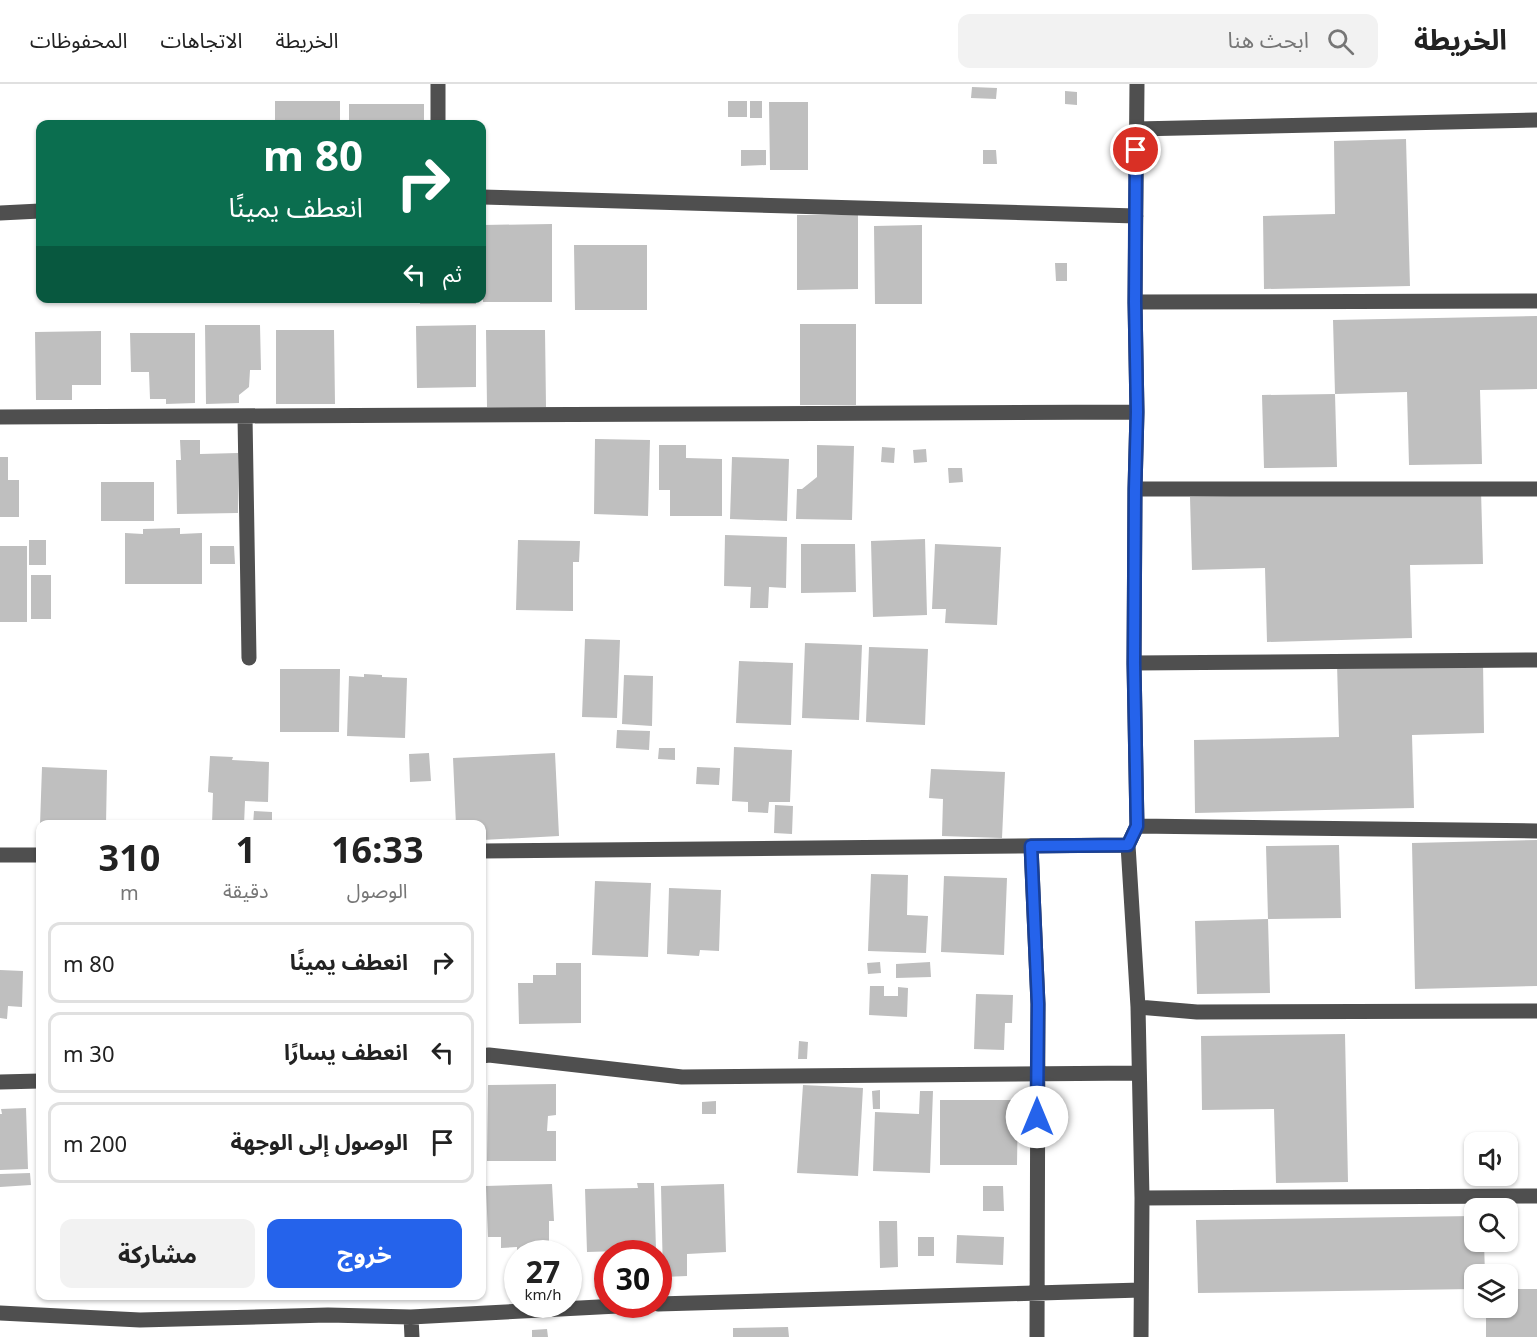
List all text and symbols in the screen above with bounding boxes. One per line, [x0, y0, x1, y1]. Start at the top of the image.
search box [958, 14, 1378, 68]
text: الخريطة [1414, 20, 1507, 58]
text: ابحث هنا [1227, 24, 1309, 54]
icon: search [1324, 25, 1357, 58]
text: المحفوظات [30, 26, 127, 54]
text: الاتجاهات [160, 26, 242, 54]
text: الخريطة [275, 26, 338, 54]
pin [1110, 124, 1161, 175]
text: 80 m [263, 126, 363, 183]
icon: arrive [1119, 133, 1152, 166]
icon: right [384, 144, 462, 222]
text: انعطف يمينًا [229, 188, 363, 225]
icon: left [398, 258, 431, 291]
text: ثم [443, 258, 462, 288]
text: 1 [235, 825, 256, 874]
text: 16:33 [331, 825, 423, 874]
text: 310 [99, 833, 160, 882]
text: دقيقة [223, 877, 268, 904]
text: الوصول [347, 877, 408, 904]
text: m [120, 879, 139, 906]
text: انعطف يمينًا [290, 946, 408, 976]
icon: right [426, 946, 459, 979]
text: 80 m [63, 948, 114, 978]
text: انعطف يسارًا [284, 1036, 408, 1066]
icon: left [426, 1036, 459, 1069]
text: 30 m [63, 1038, 114, 1068]
position arrow [1005, 1085, 1069, 1149]
text: الوصول إلى الوجهة [230, 1126, 408, 1156]
icon: arrive [426, 1126, 459, 1159]
text: 200 m [63, 1128, 127, 1158]
map controls [1464, 1132, 1518, 1318]
button: sound [1464, 1132, 1518, 1186]
button: search [1464, 1198, 1518, 1252]
button: مشاركة [60, 1219, 255, 1288]
button: خروج [267, 1219, 462, 1288]
speed limit sign: 30 [594, 1240, 672, 1318]
text: 27 [526, 1251, 560, 1292]
button: layers [1464, 1264, 1518, 1318]
text: km/h [525, 1284, 561, 1304]

